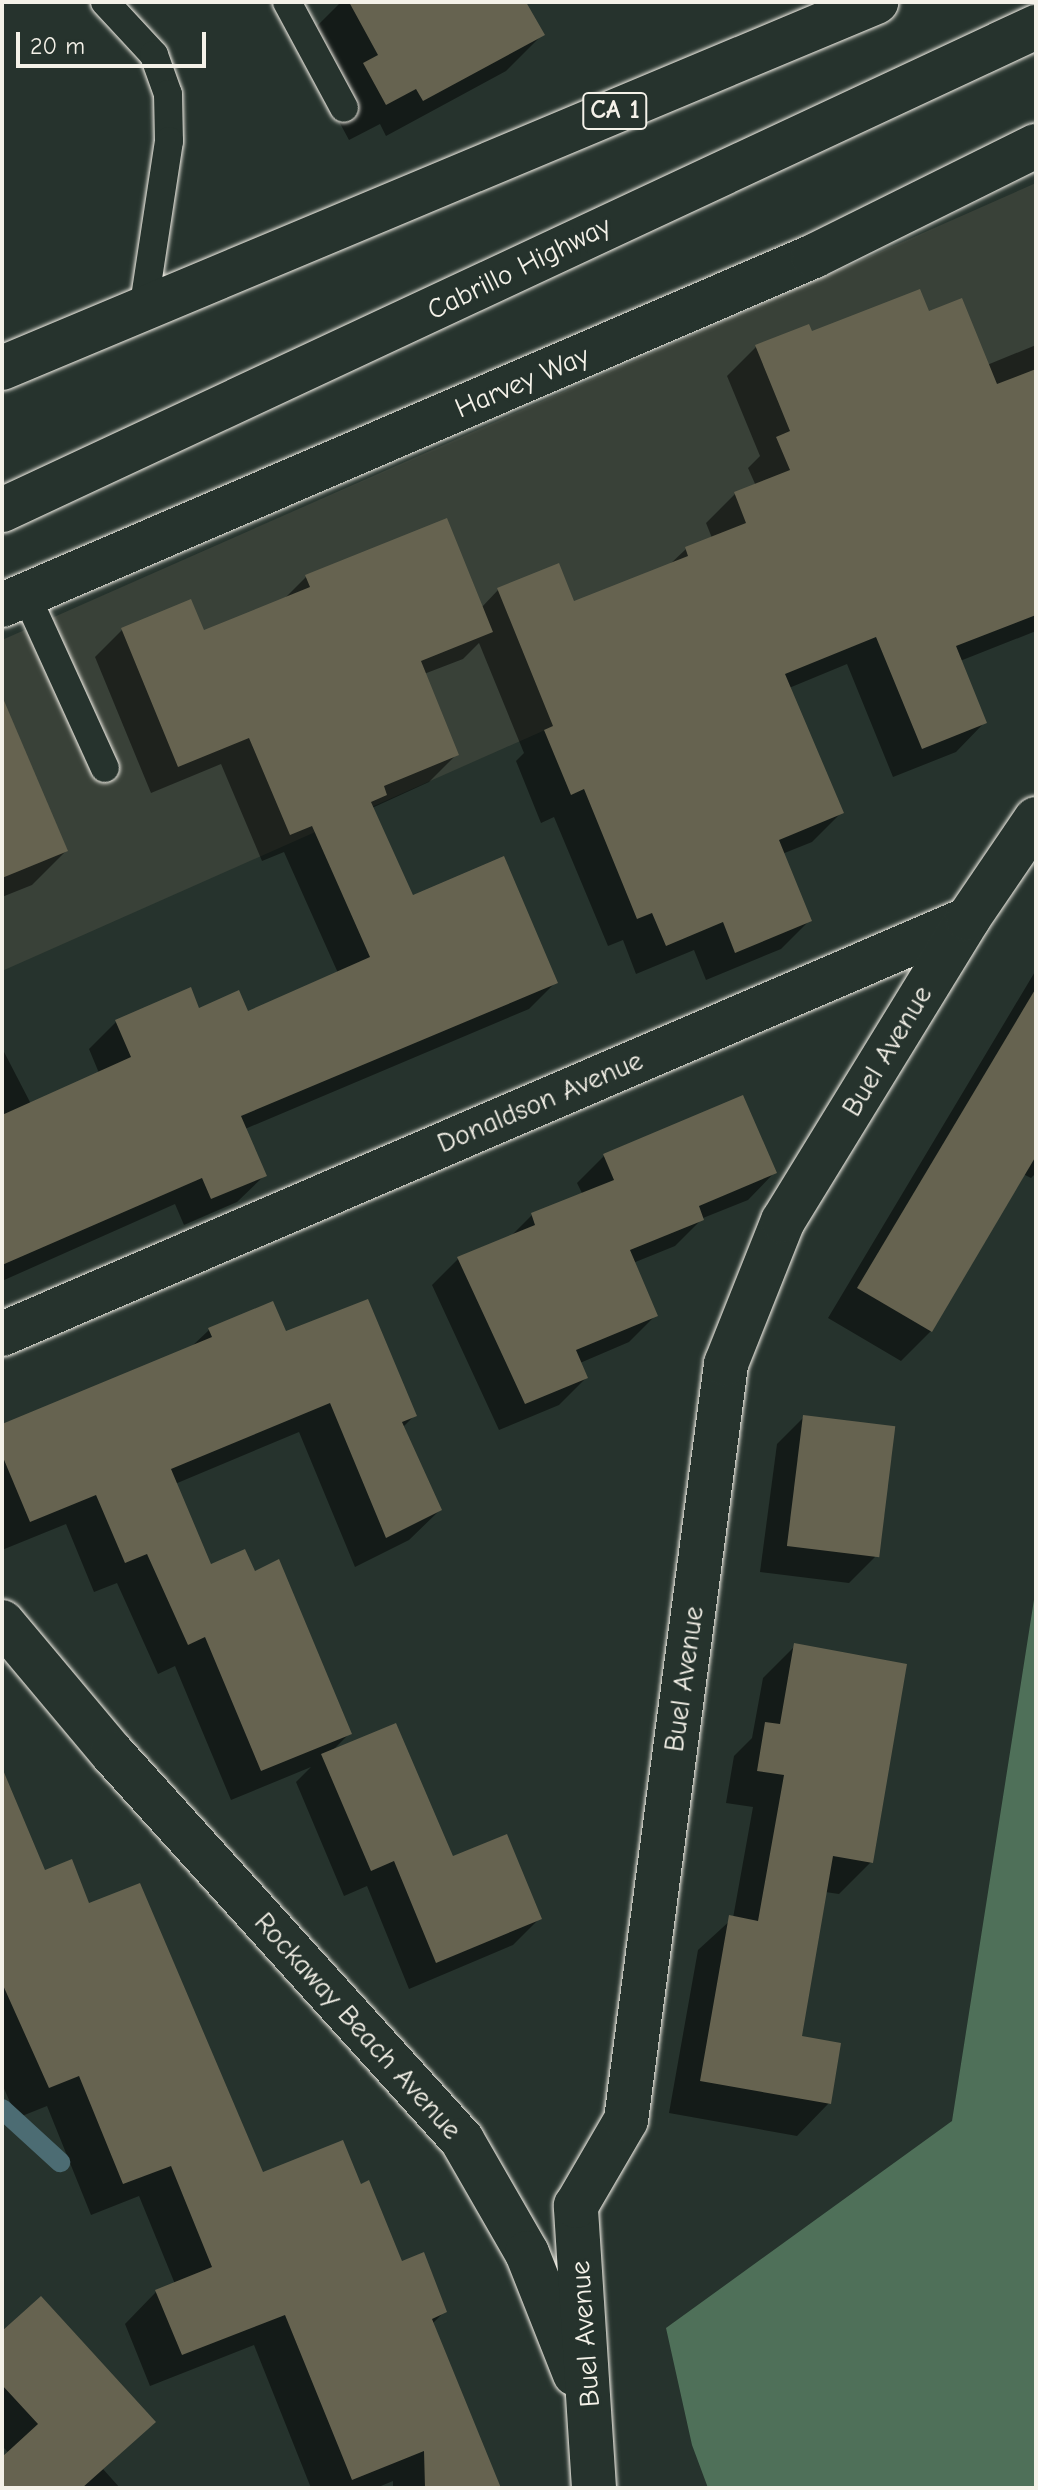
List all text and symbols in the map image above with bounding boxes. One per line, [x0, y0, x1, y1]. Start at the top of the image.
scale bar [20, 16, 210, 66]
text: 20 m [30, 32, 85, 60]
road number: CA 1 [581, 89, 649, 133]
street label: Cabrillo Highway [422, 209, 616, 327]
street label: Harvey Way [450, 339, 594, 425]
street label: Buel Avenue [835, 980, 939, 1122]
street label: Donaldson Avenue [432, 1044, 648, 1160]
street label: Buel Avenue [657, 1604, 711, 1754]
street label: Rockaway Beach Avenue [247, 1906, 469, 2146]
street label: Buel Avenue [563, 2260, 607, 2408]

